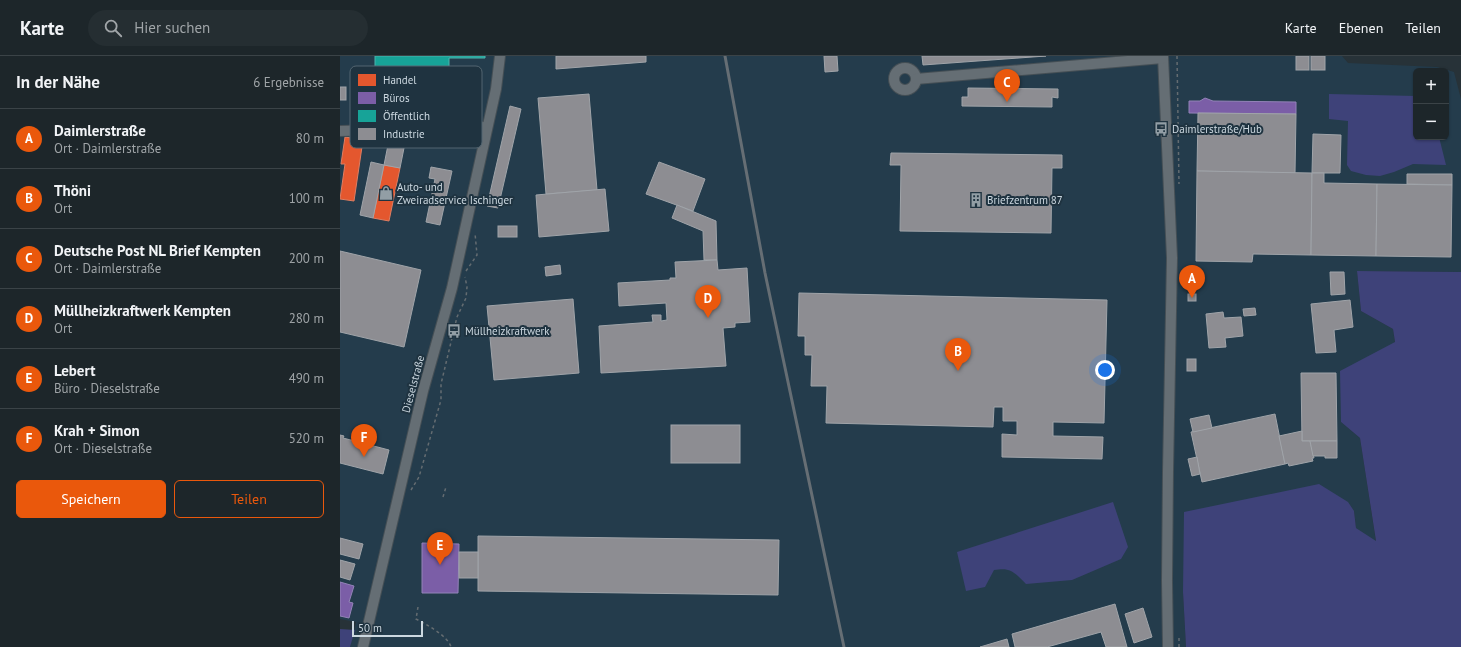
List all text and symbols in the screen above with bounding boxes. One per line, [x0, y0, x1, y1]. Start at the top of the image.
search box [88, 10, 368, 46]
text: Karte [20, 16, 64, 40]
icon: search [102, 17, 124, 39]
text: Hier suchen [134, 18, 210, 37]
text: Karte [1285, 19, 1317, 37]
text: Ebenen [1339, 19, 1383, 37]
text: Teilen [1405, 19, 1441, 37]
legend [350, 66, 482, 148]
map controls [1413, 68, 1449, 140]
button: + [1413, 68, 1449, 104]
pin: C [994, 69, 1020, 102]
text: In der Nähe [16, 71, 100, 93]
text: Handel [383, 73, 417, 87]
text: 6 Ergebnisse [253, 74, 324, 91]
text: Büros [383, 91, 410, 105]
button: − [1413, 104, 1449, 140]
text: Öffentlich [383, 109, 430, 123]
text: Daimlerstraße [54, 121, 146, 140]
bus stop icon: Daimlerstraße/Hub [1153, 121, 1169, 137]
place label: Daimlerstraße/Hub [1172, 122, 1262, 136]
text: Industrie [383, 127, 425, 141]
text: A [25, 130, 33, 147]
text: 80 m [296, 130, 324, 147]
text: Ort · Daimlerstraße [54, 140, 161, 157]
place label: Auto- und Zweiradservice Ischinger [397, 180, 513, 207]
text: Thöni [54, 181, 91, 200]
shop icon: Auto- und Zweiradservice Ischinger [378, 185, 394, 201]
text: B [25, 190, 33, 207]
text: 100 m [289, 190, 324, 207]
building icon: Briefzentrum 87 [968, 192, 984, 208]
place label: Briefzentrum 87 [987, 193, 1063, 207]
text: Ort [54, 200, 72, 217]
text: Deutsche Post NL Brief Kempten [54, 241, 261, 260]
text: C [25, 250, 33, 267]
text: 200 m [289, 250, 324, 267]
text: Ort · Daimlerstraße [54, 260, 161, 277]
pin: A [1179, 265, 1205, 298]
pin: D [695, 285, 721, 318]
text: Müllheizkraftwerk Kempten [54, 301, 231, 320]
text: D [25, 310, 33, 327]
text: 280 m [289, 310, 324, 327]
text: Ort [54, 320, 72, 337]
bus stop icon: Müllheizkraftwerk [446, 323, 462, 339]
place label: Müllheizkraftwerk [465, 324, 550, 338]
pin: B [945, 338, 971, 371]
street label: Dieselstraße [399, 353, 427, 414]
your location [1095, 360, 1115, 380]
text: Lebert [54, 361, 95, 380]
text: E [26, 370, 32, 387]
text: 490 m [289, 370, 324, 387]
text: Büro · Dieselstraße [54, 380, 160, 397]
text: Krah + Simon [54, 421, 140, 440]
pin: F [351, 424, 377, 457]
text: F [26, 430, 32, 447]
text: 520 m [289, 430, 324, 447]
text: Ort · Dieselstraße [54, 440, 152, 457]
button: Speichern [16, 480, 166, 518]
button: Teilen [174, 480, 324, 518]
pin: E [427, 532, 453, 565]
scale bar [352, 619, 423, 638]
text: 50 m [358, 621, 382, 635]

